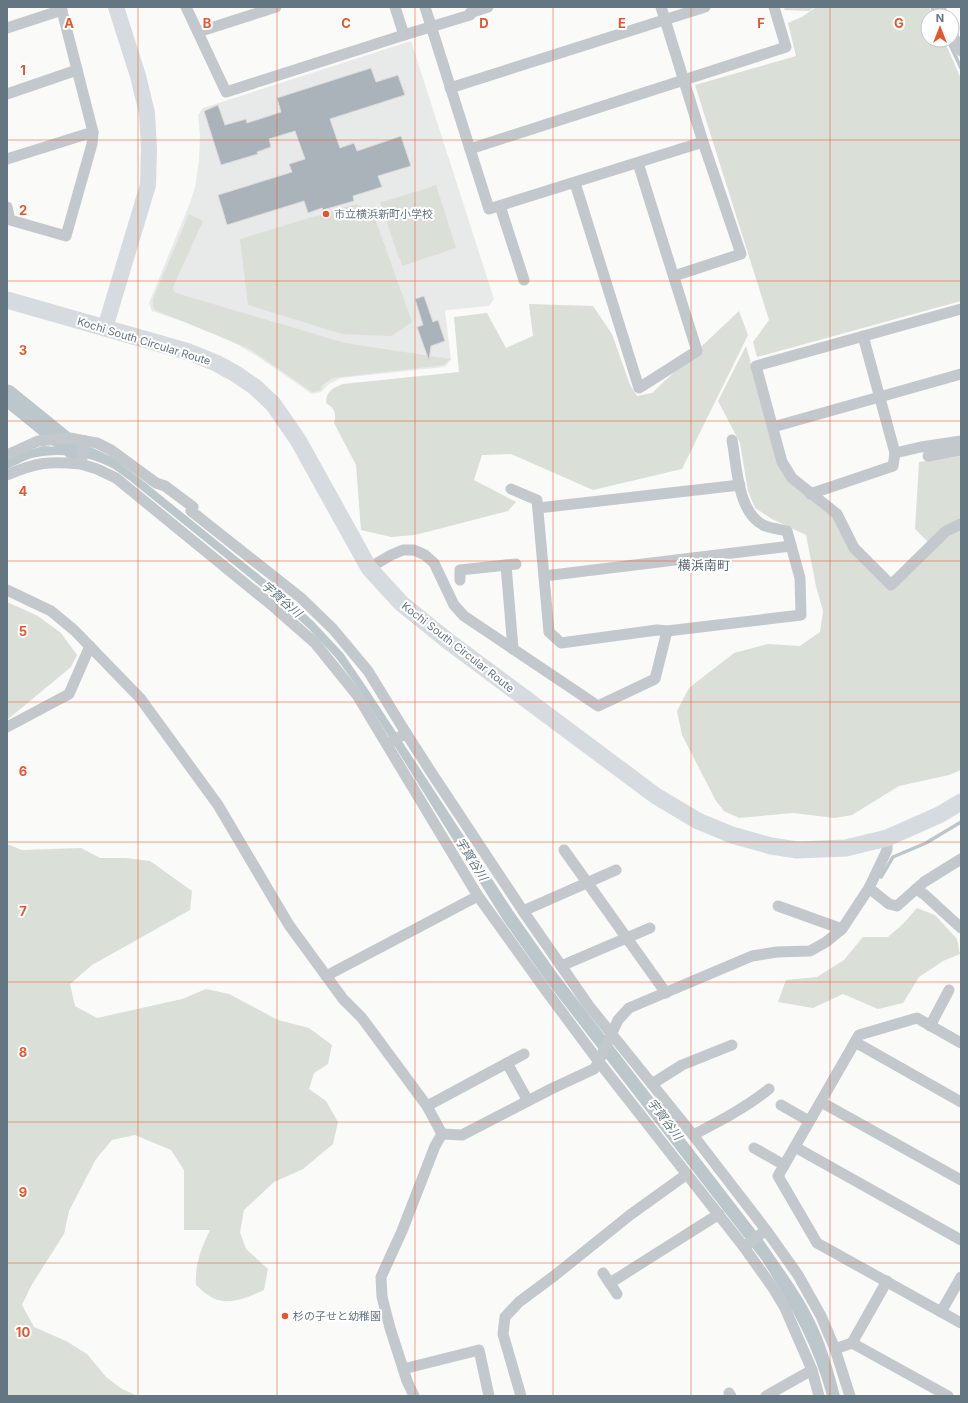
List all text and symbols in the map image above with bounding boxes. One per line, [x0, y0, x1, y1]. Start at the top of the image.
north arrow [920, 8, 960, 48]
text: N [936, 11, 944, 25]
text: A [64, 15, 74, 31]
text: B [203, 15, 212, 31]
text: C [341, 15, 351, 31]
text: D [479, 15, 489, 31]
text: E [618, 15, 626, 31]
text: F [757, 15, 765, 31]
text: G [894, 15, 904, 31]
text: 1 [20, 62, 26, 78]
text: 2 [19, 202, 27, 218]
place label: 市立横浜新町小学校 [334, 207, 433, 221]
marker: 市立横浜新町小学校 [321, 209, 331, 219]
street label: Kochi South Circular Route [76, 314, 212, 368]
text: 3 [19, 342, 27, 358]
text: 4 [19, 483, 28, 499]
district label: 横浜南町 [678, 557, 730, 573]
water label: 宇賀谷川 [259, 578, 307, 622]
street label: Kochi South Circular Route [399, 599, 517, 695]
text: 5 [19, 623, 27, 639]
text: 6 [19, 763, 27, 779]
water label: 宇賀谷川 [453, 835, 492, 885]
text: 7 [19, 903, 27, 919]
text: 8 [19, 1044, 27, 1060]
water label: 宇賀谷川 [645, 1095, 687, 1144]
text: 9 [19, 1184, 27, 1200]
place label: 杉の子せと幼稚園 [293, 1309, 381, 1323]
marker: 杉の子せと幼稚園 [280, 1311, 290, 1321]
text: 10 [16, 1324, 30, 1340]

